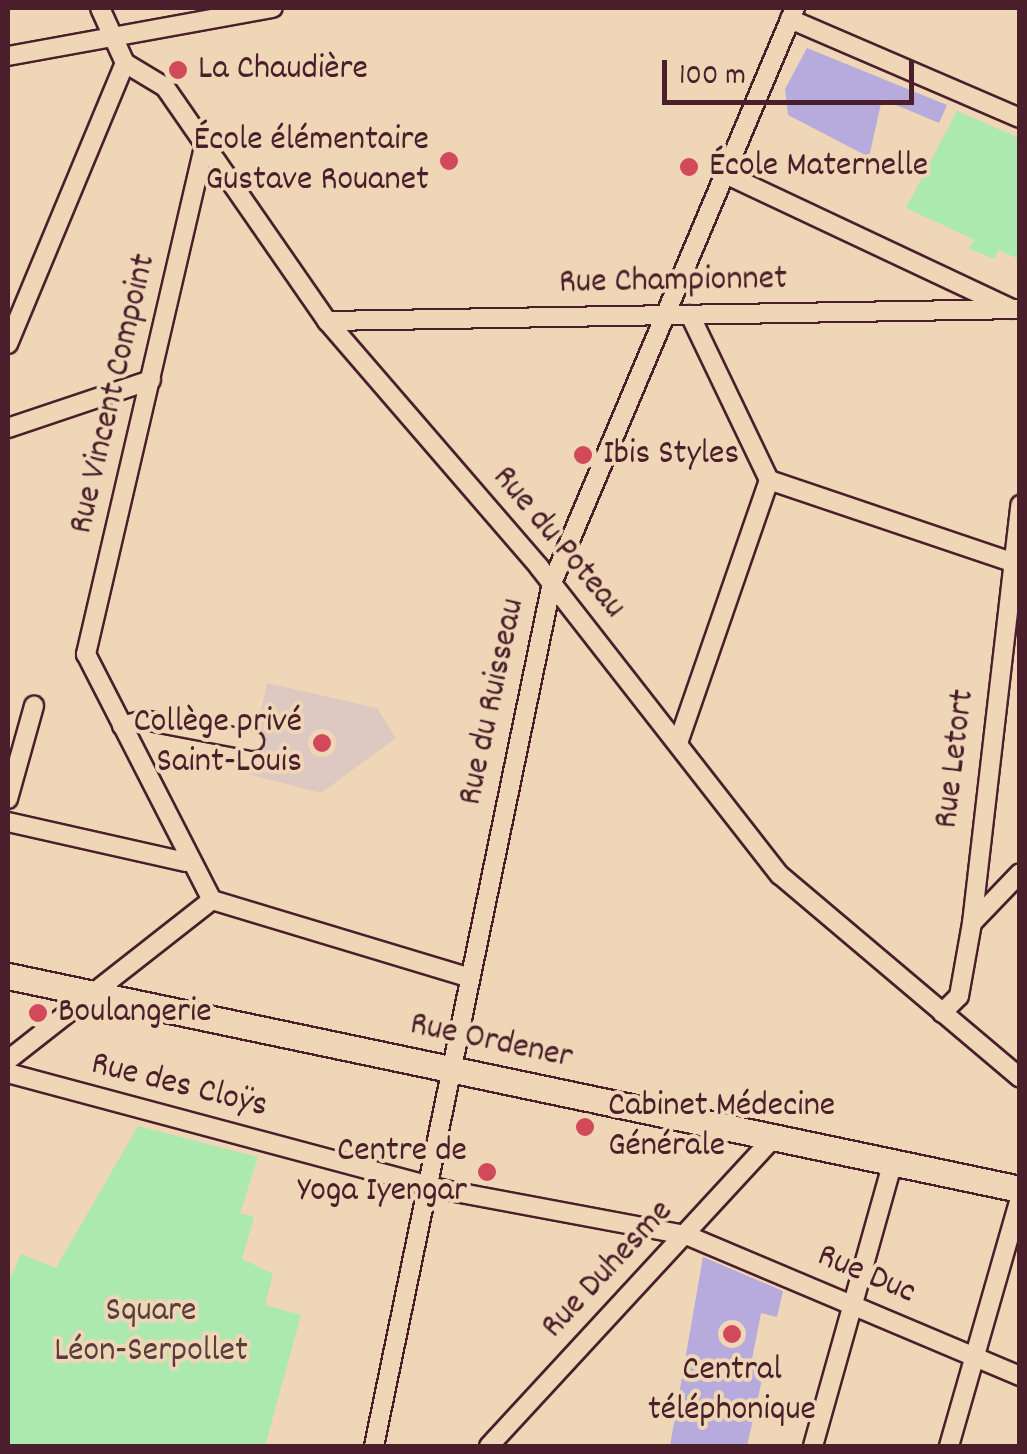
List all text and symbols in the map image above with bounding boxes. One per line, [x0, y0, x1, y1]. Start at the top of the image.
scale bar [667, 40, 920, 102]
place label: La Chaudière [198, 49, 368, 91]
text: 100 m [679, 56, 746, 99]
marker: La Chaudière [167, 59, 189, 81]
place label: École élémentaire Gustave Rouanet [193, 120, 429, 202]
place label: École Maternelle [709, 146, 928, 188]
marker: École élémentaire Gustave Rouanet [438, 150, 460, 172]
marker: École Maternelle [678, 156, 700, 178]
street label: Rue Vincent Compoint [61, 250, 167, 538]
street label: Rue Championnet [559, 259, 787, 305]
place label: Ibis Styles [603, 434, 739, 476]
marker: Ibis Styles [572, 444, 594, 466]
street label: Rue du Poteau [482, 458, 634, 628]
street label: Rue du Ruisseau [451, 595, 535, 809]
street label: Rue Letort [927, 687, 985, 831]
place label: Collège privé Saint-Louis [133, 702, 302, 784]
marker: Collège privé Saint-Louis [311, 732, 333, 754]
place label: Boulangerie [58, 992, 212, 1034]
marker: Boulangerie [27, 1002, 49, 1024]
street label: Rue Ordener [406, 1004, 576, 1080]
street label: Rue des Cloÿs [86, 1044, 272, 1128]
place label: Cabinet Médecine Générale [608, 1086, 835, 1168]
marker: Cabinet Médecine Générale [572, 1114, 598, 1140]
place label: Centre de Yoga Iyengar [298, 1131, 467, 1213]
marker: Centre de Yoga Iyengar [476, 1161, 498, 1183]
street label: Rue Duhesme [533, 1192, 683, 1348]
street label: Rue Duc [810, 1236, 922, 1314]
park label: Square Léon-Serpollet [54, 1291, 248, 1373]
marker: Central téléphonique [721, 1323, 743, 1345]
place label: Central téléphonique [648, 1350, 816, 1432]

